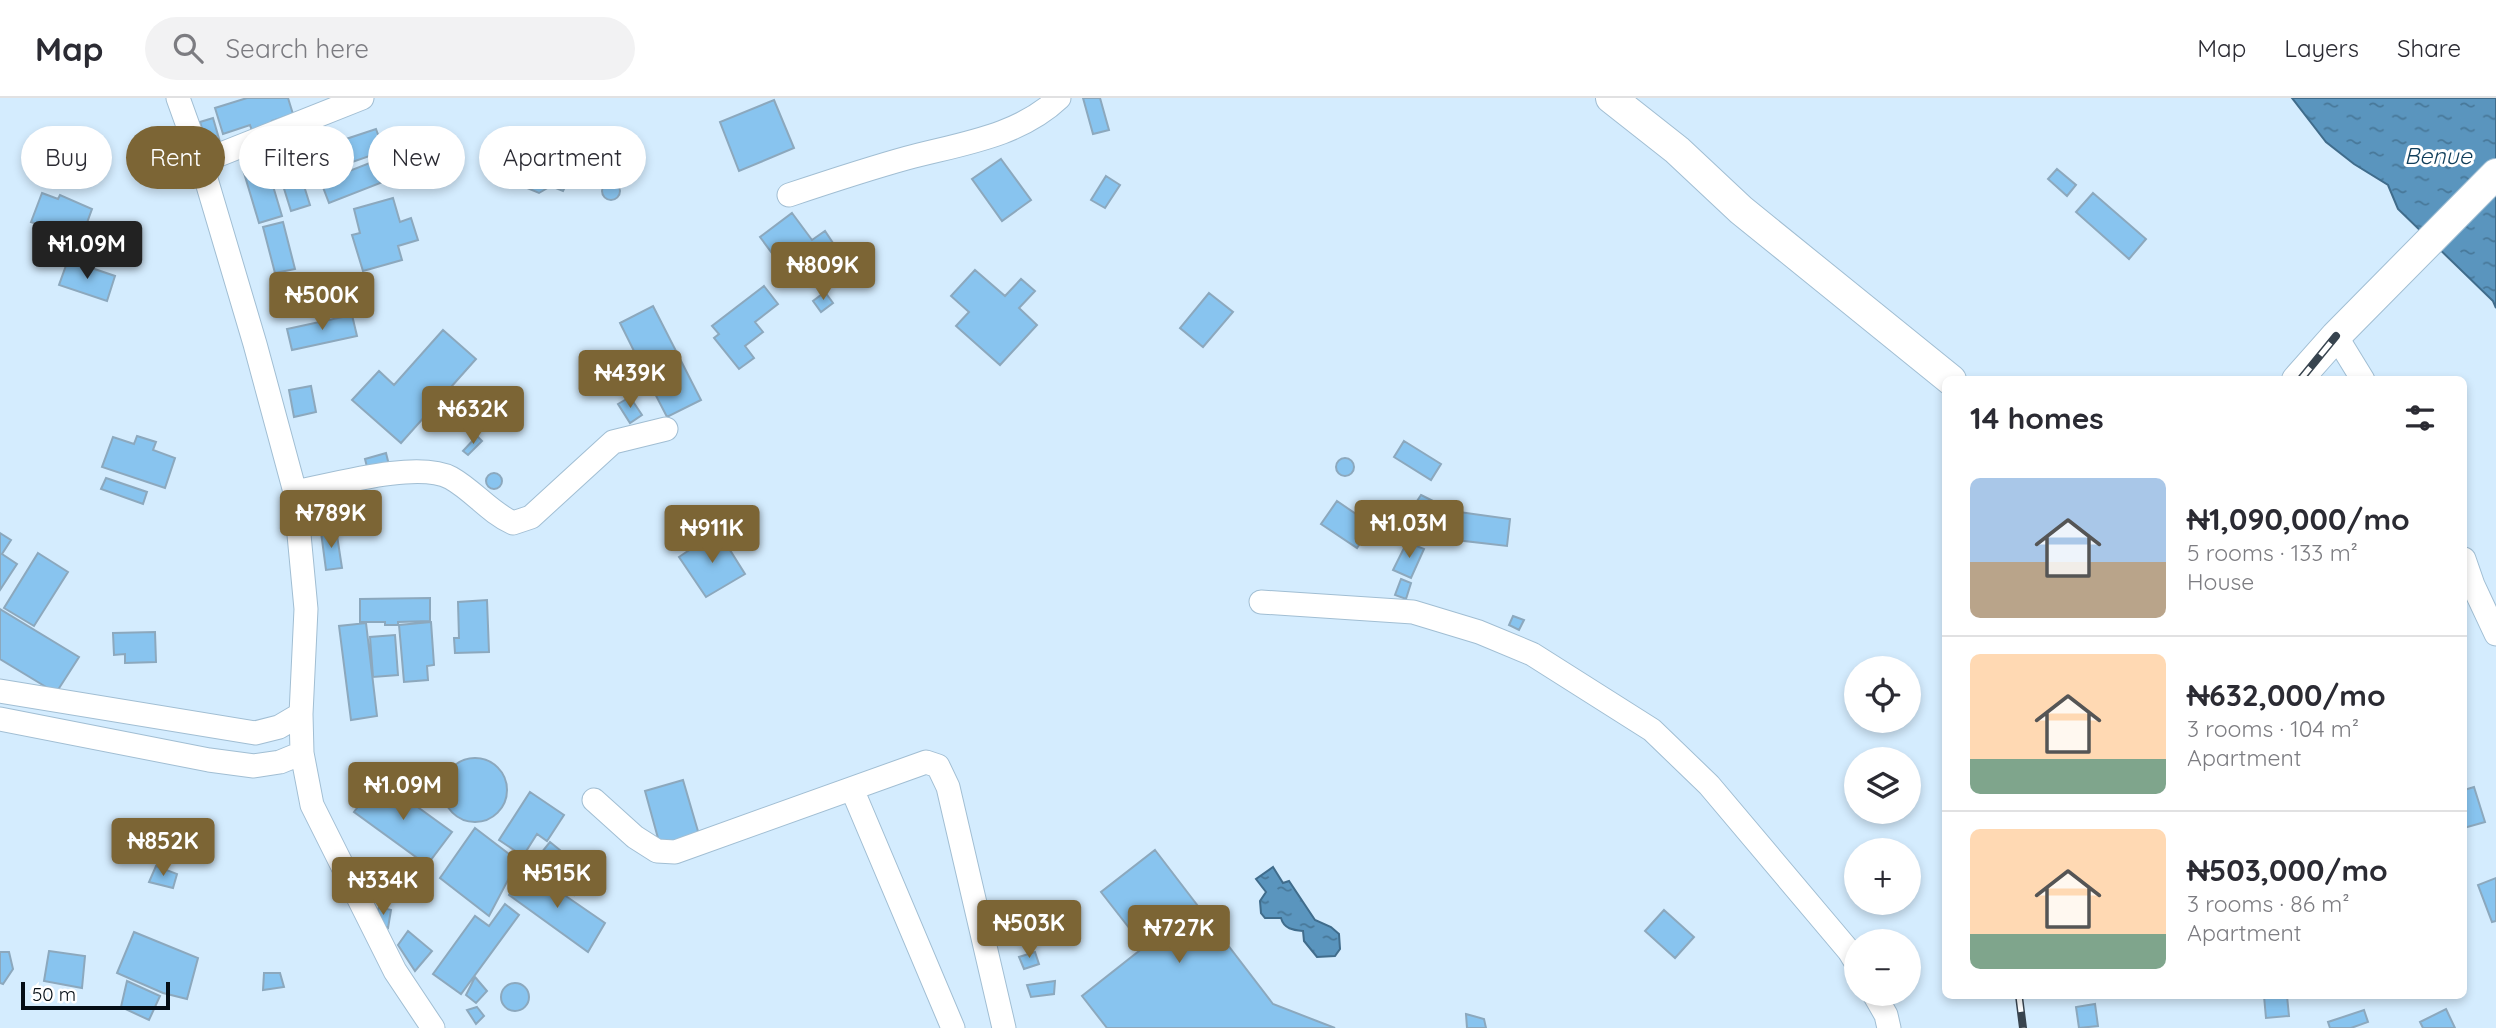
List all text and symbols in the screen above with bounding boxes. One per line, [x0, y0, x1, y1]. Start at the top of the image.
search box [145, 17, 635, 80]
text: Map [35, 28, 103, 69]
icon: search [169, 29, 207, 67]
text: Search here [225, 32, 369, 65]
text: Map [2197, 33, 2246, 63]
text: Layers [2284, 33, 2359, 63]
text: Share [2397, 33, 2461, 63]
chip: Buy [21, 126, 112, 189]
chip: Rent [126, 126, 225, 189]
chip: Filters [239, 126, 354, 189]
chip: New [368, 126, 465, 189]
chip: Apartment [479, 126, 646, 189]
water label: Benue [2404, 141, 2473, 170]
pin: ₦1.09M [30, 222, 144, 281]
text: ₦1.09M [48, 229, 126, 258]
pin: ₦809K [774, 242, 872, 302]
text: ₦809K [787, 250, 859, 279]
pin: ₦500K [273, 272, 371, 332]
text: ₦500K [285, 280, 359, 309]
pin: ₦439K [581, 350, 679, 410]
text: ₦439K [595, 358, 665, 387]
pin: ₦632K [424, 386, 522, 446]
text: ₦632K [438, 394, 508, 423]
text: 14 homes [1970, 399, 2104, 437]
icon: filters [2401, 399, 2439, 437]
pin: ₦789K [282, 490, 380, 550]
text: ₦789K [296, 498, 366, 527]
pin: ₦1.03M [1352, 500, 1466, 560]
text: ₦1,090,000/mo [2187, 500, 2410, 538]
pin: ₦911K [663, 505, 761, 565]
icon: home [2026, 506, 2110, 590]
text: ₦1.03M [1371, 508, 1447, 537]
text: ₦911K [681, 513, 743, 542]
text: 5 rooms · 133 m² [2187, 538, 2358, 567]
text: House [2187, 567, 2254, 596]
map controls [1844, 656, 1921, 1006]
button: locate [1844, 656, 1921, 733]
text: ₦632,000/mo [2187, 676, 2386, 714]
icon: home [2026, 682, 2110, 766]
text: 3 rooms · 104 m² [2187, 714, 2359, 743]
text: Apartment [2187, 743, 2301, 772]
button: layers [1844, 747, 1921, 824]
pin: ₦1.09M [346, 762, 460, 822]
text: ₦1.09M [364, 770, 442, 799]
pin: ₦852K [114, 818, 212, 878]
text: ₦852K [128, 826, 198, 855]
button: + [1844, 838, 1921, 915]
pin: ₦515K [508, 850, 606, 910]
text: ₦503,000/mo [2187, 851, 2388, 889]
icon: home [2026, 857, 2110, 941]
pin: ₦334K [334, 858, 432, 917]
text: ₦515K [523, 858, 591, 887]
text: ₦334K [348, 865, 418, 894]
text: 3 rooms · 86 m² [2187, 889, 2350, 918]
pin: ₦503K [980, 900, 1078, 960]
pin: ₦727K [1130, 906, 1228, 965]
text: ₦503K [993, 908, 1065, 937]
text: ₦727K [1144, 913, 1214, 942]
text: Apartment [2187, 918, 2301, 947]
button: − [1844, 929, 1921, 1006]
scale bar [21, 979, 170, 1011]
text: 50 m [32, 982, 76, 1006]

